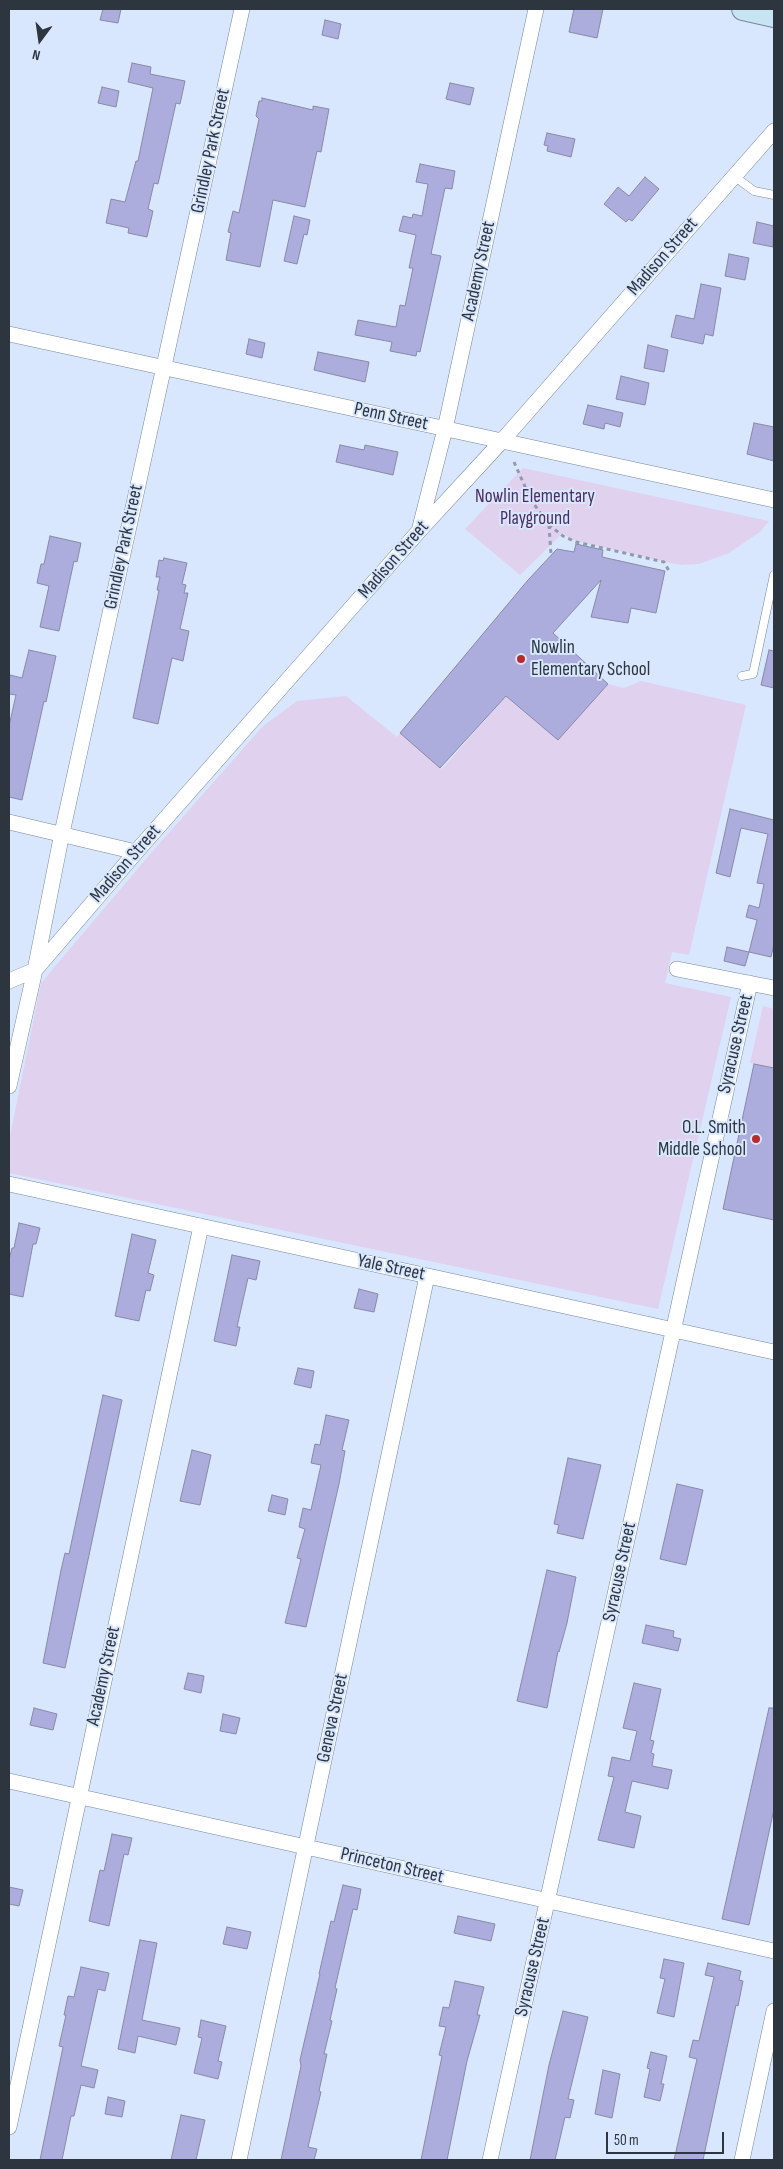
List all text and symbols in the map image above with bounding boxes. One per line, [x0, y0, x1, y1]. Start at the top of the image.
north arrow [15, 15, 65, 65]
text: N [31, 46, 42, 64]
street label: Grindley Park Street [187, 87, 235, 215]
street label: Madison Street [623, 213, 703, 301]
street label: Academy Street [457, 219, 501, 323]
street label: Penn Street [352, 398, 430, 436]
street label: Grindley Park Street [100, 483, 148, 611]
park label: Nowlin Elementary Playground [475, 486, 595, 530]
street label: Madison Street [354, 516, 434, 604]
place label: Nowlin Elementary School [531, 637, 650, 681]
marker: Nowlin Elementary School [515, 653, 527, 665]
street label: Madison Street [86, 820, 166, 908]
street label: Syracuse Street [714, 992, 758, 1096]
place label: O.L. Smith Middle School [658, 1117, 746, 1161]
marker: O.L. Smith Middle School [750, 1133, 762, 1145]
street label: Yale Street [355, 1250, 427, 1286]
street label: Syracuse Street [598, 1520, 642, 1624]
street label: Academy Street [82, 1624, 126, 1728]
street label: Geneva Street [312, 1671, 354, 1765]
street label: Princeton Street [338, 1843, 446, 1889]
street label: Syracuse Street [511, 1915, 555, 2019]
scale bar [608, 2122, 726, 2154]
text: 50 m [614, 2131, 639, 2150]

